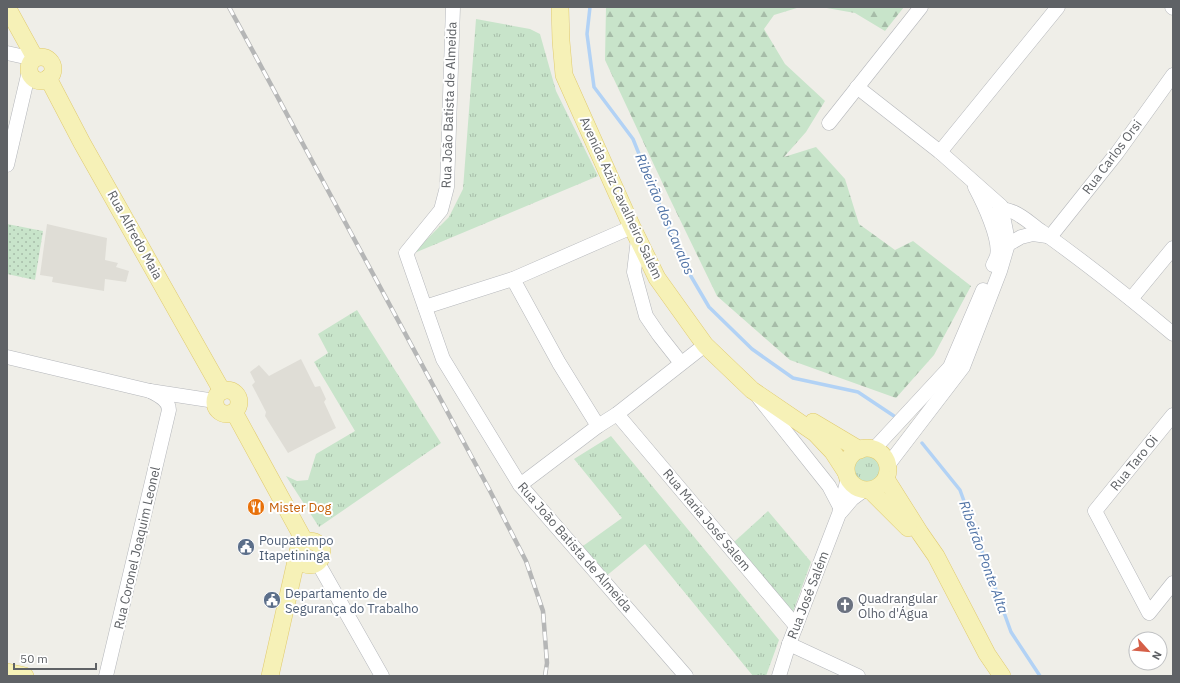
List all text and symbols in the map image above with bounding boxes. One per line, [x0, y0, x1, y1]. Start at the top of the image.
street label: Rua João Batista de Almeida [438, 21, 460, 189]
street label: Avenida Aziz Cavalheiro Salém [576, 114, 666, 282]
street label: Rua Carlos Orsi [1078, 116, 1146, 198]
water label: Ribeirão dos Cavalos [631, 150, 699, 278]
street label: Rua Alfredo Maia [104, 187, 167, 283]
street label: Rua Taro Oi [1106, 432, 1162, 494]
street label: Rua Coronel Joaquim Leonel [110, 465, 164, 631]
street label: Rua Maria José Salem [659, 465, 755, 575]
street label: Rua João Batista de Almeida [514, 478, 636, 616]
restaurant icon: Mister Dog [246, 497, 266, 517]
water label: Ribeirão Ponte Alta [955, 498, 1013, 616]
place label: Mister Dog [269, 499, 332, 516]
place label: Poupatempo Itapetininga [259, 532, 334, 564]
public building icon: Poupatempo Itapetininga [236, 537, 256, 557]
street label: Rua José Salém [783, 549, 833, 641]
place label: Departamento de Segurança do Trabalho [285, 585, 419, 617]
public building icon: Departamento de Segurança do Trabalho [262, 590, 282, 610]
place label: Quadrangular Olho d'Água [858, 590, 938, 622]
church icon: Quadrangular Olho d'Água [835, 595, 855, 615]
north arrow [1128, 631, 1168, 671]
scale bar [14, 645, 96, 671]
text: N [1149, 649, 1165, 662]
text: 50 m [20, 651, 48, 666]

